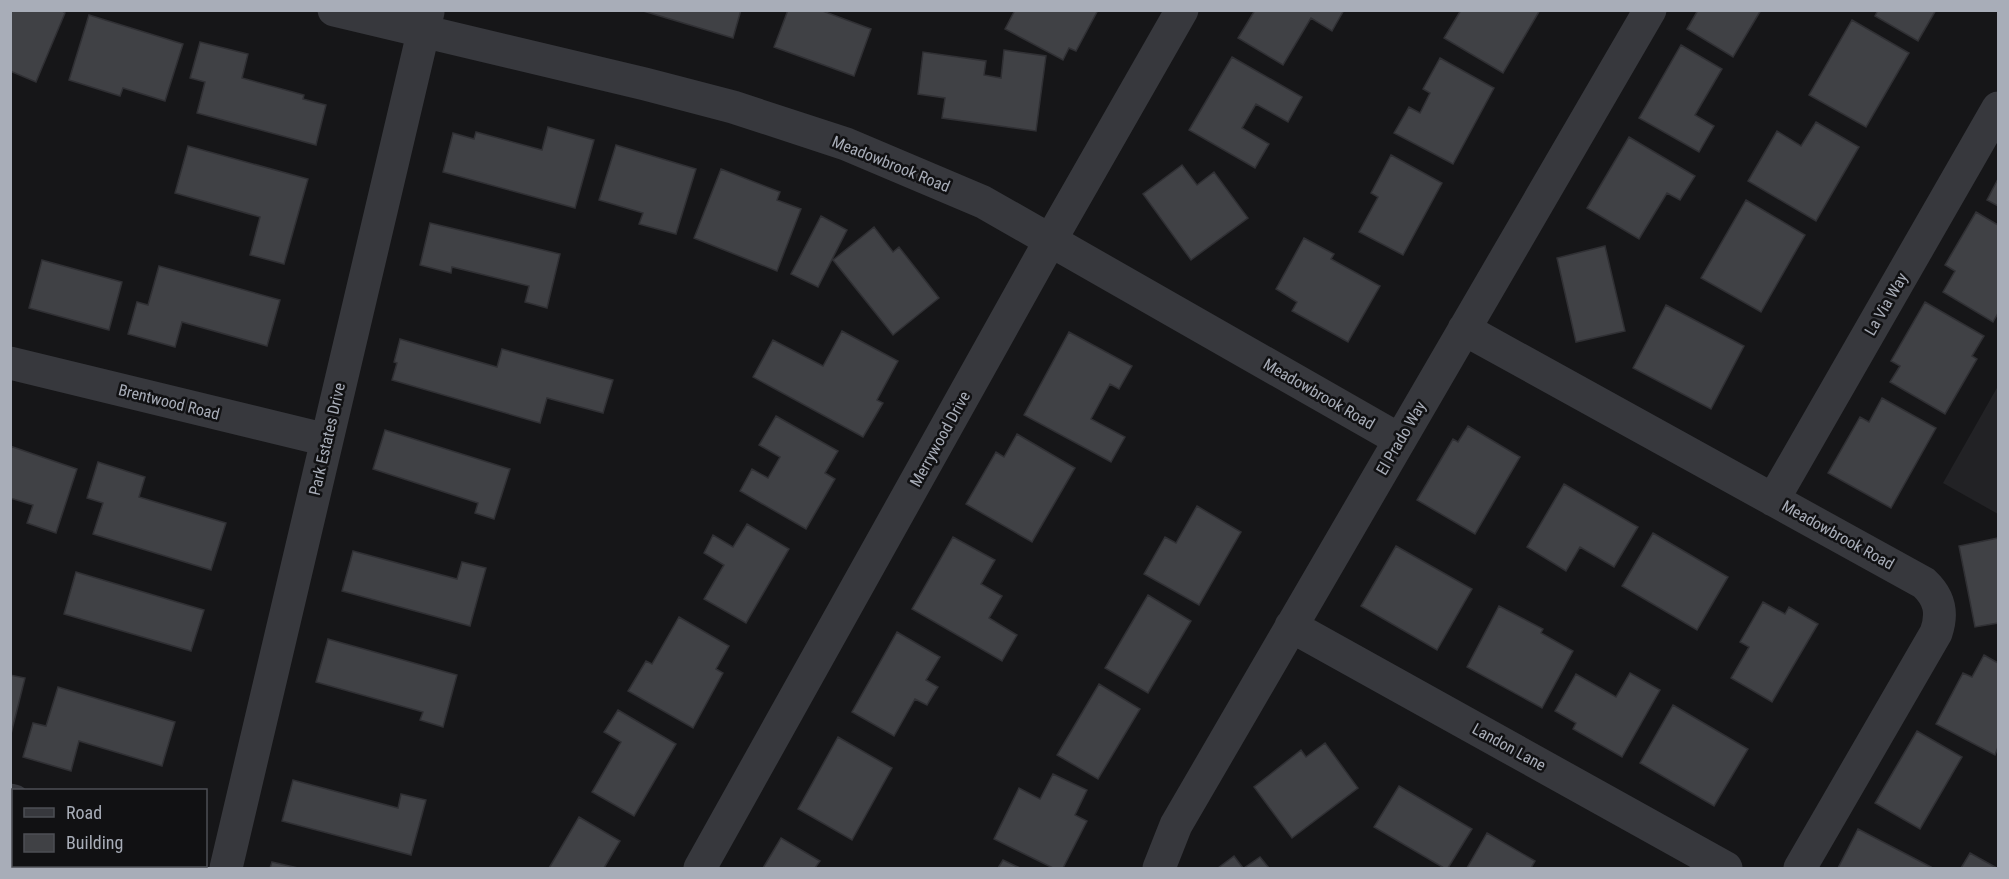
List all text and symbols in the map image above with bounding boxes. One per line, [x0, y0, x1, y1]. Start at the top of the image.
street label: Meadowbrook Road [829, 132, 953, 196]
street label: La Via Way [1861, 269, 1912, 339]
street label: Meadowbrook Road [1260, 354, 1378, 434]
street label: Brentwood Road [116, 380, 222, 424]
street label: Park Estates Drive [305, 381, 349, 497]
street label: Merrywood Drive [906, 388, 974, 490]
street label: El Prado Way [1372, 397, 1430, 478]
street label: Meadowbrook Road [1779, 496, 1897, 574]
street label: Landon Lane [1469, 719, 1549, 775]
legend [12, 789, 207, 867]
text: Road [66, 802, 102, 823]
text: Building [66, 832, 123, 853]

